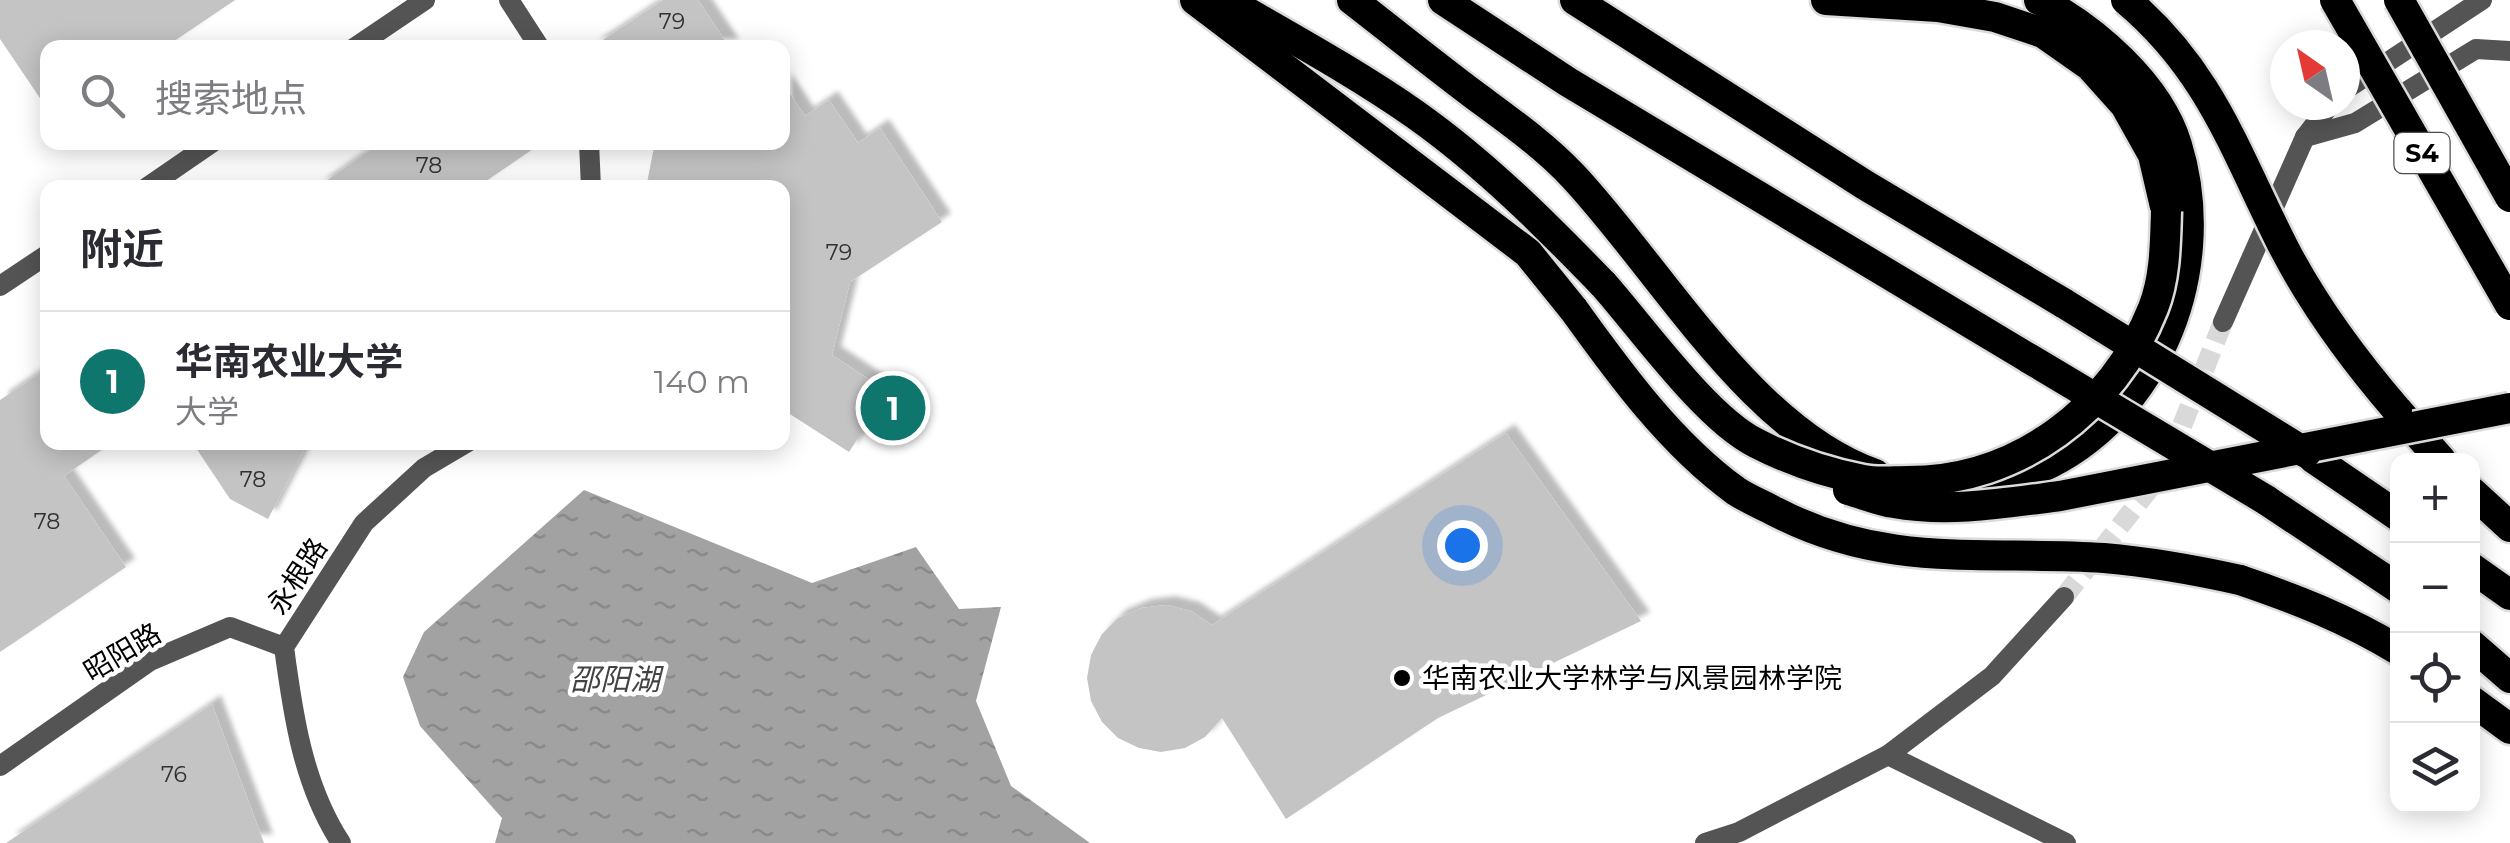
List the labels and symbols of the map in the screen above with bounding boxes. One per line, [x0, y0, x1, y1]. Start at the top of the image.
house number: 79 [659, 8, 685, 35]
north arrow [2270, 30, 2360, 120]
road number: S4 [2394, 133, 2450, 173]
house number: 78 [416, 152, 442, 179]
house number: 79 [826, 239, 852, 266]
pin: 1 [860, 370, 926, 446]
house number: 78 [240, 466, 266, 493]
house number: 78 [34, 508, 60, 535]
your location [1437, 520, 1488, 571]
street label: 永根路 [260, 532, 334, 620]
street label: 昭阳路 [77, 616, 167, 688]
water label: 邵阳湖 [570, 661, 664, 698]
place label: 华南农业大学林学与风景园林学院 [1422, 661, 1842, 695]
marker: 华南农业大学林学与风景园林学院 [1391, 667, 1413, 689]
house number: 76 [161, 761, 187, 788]

